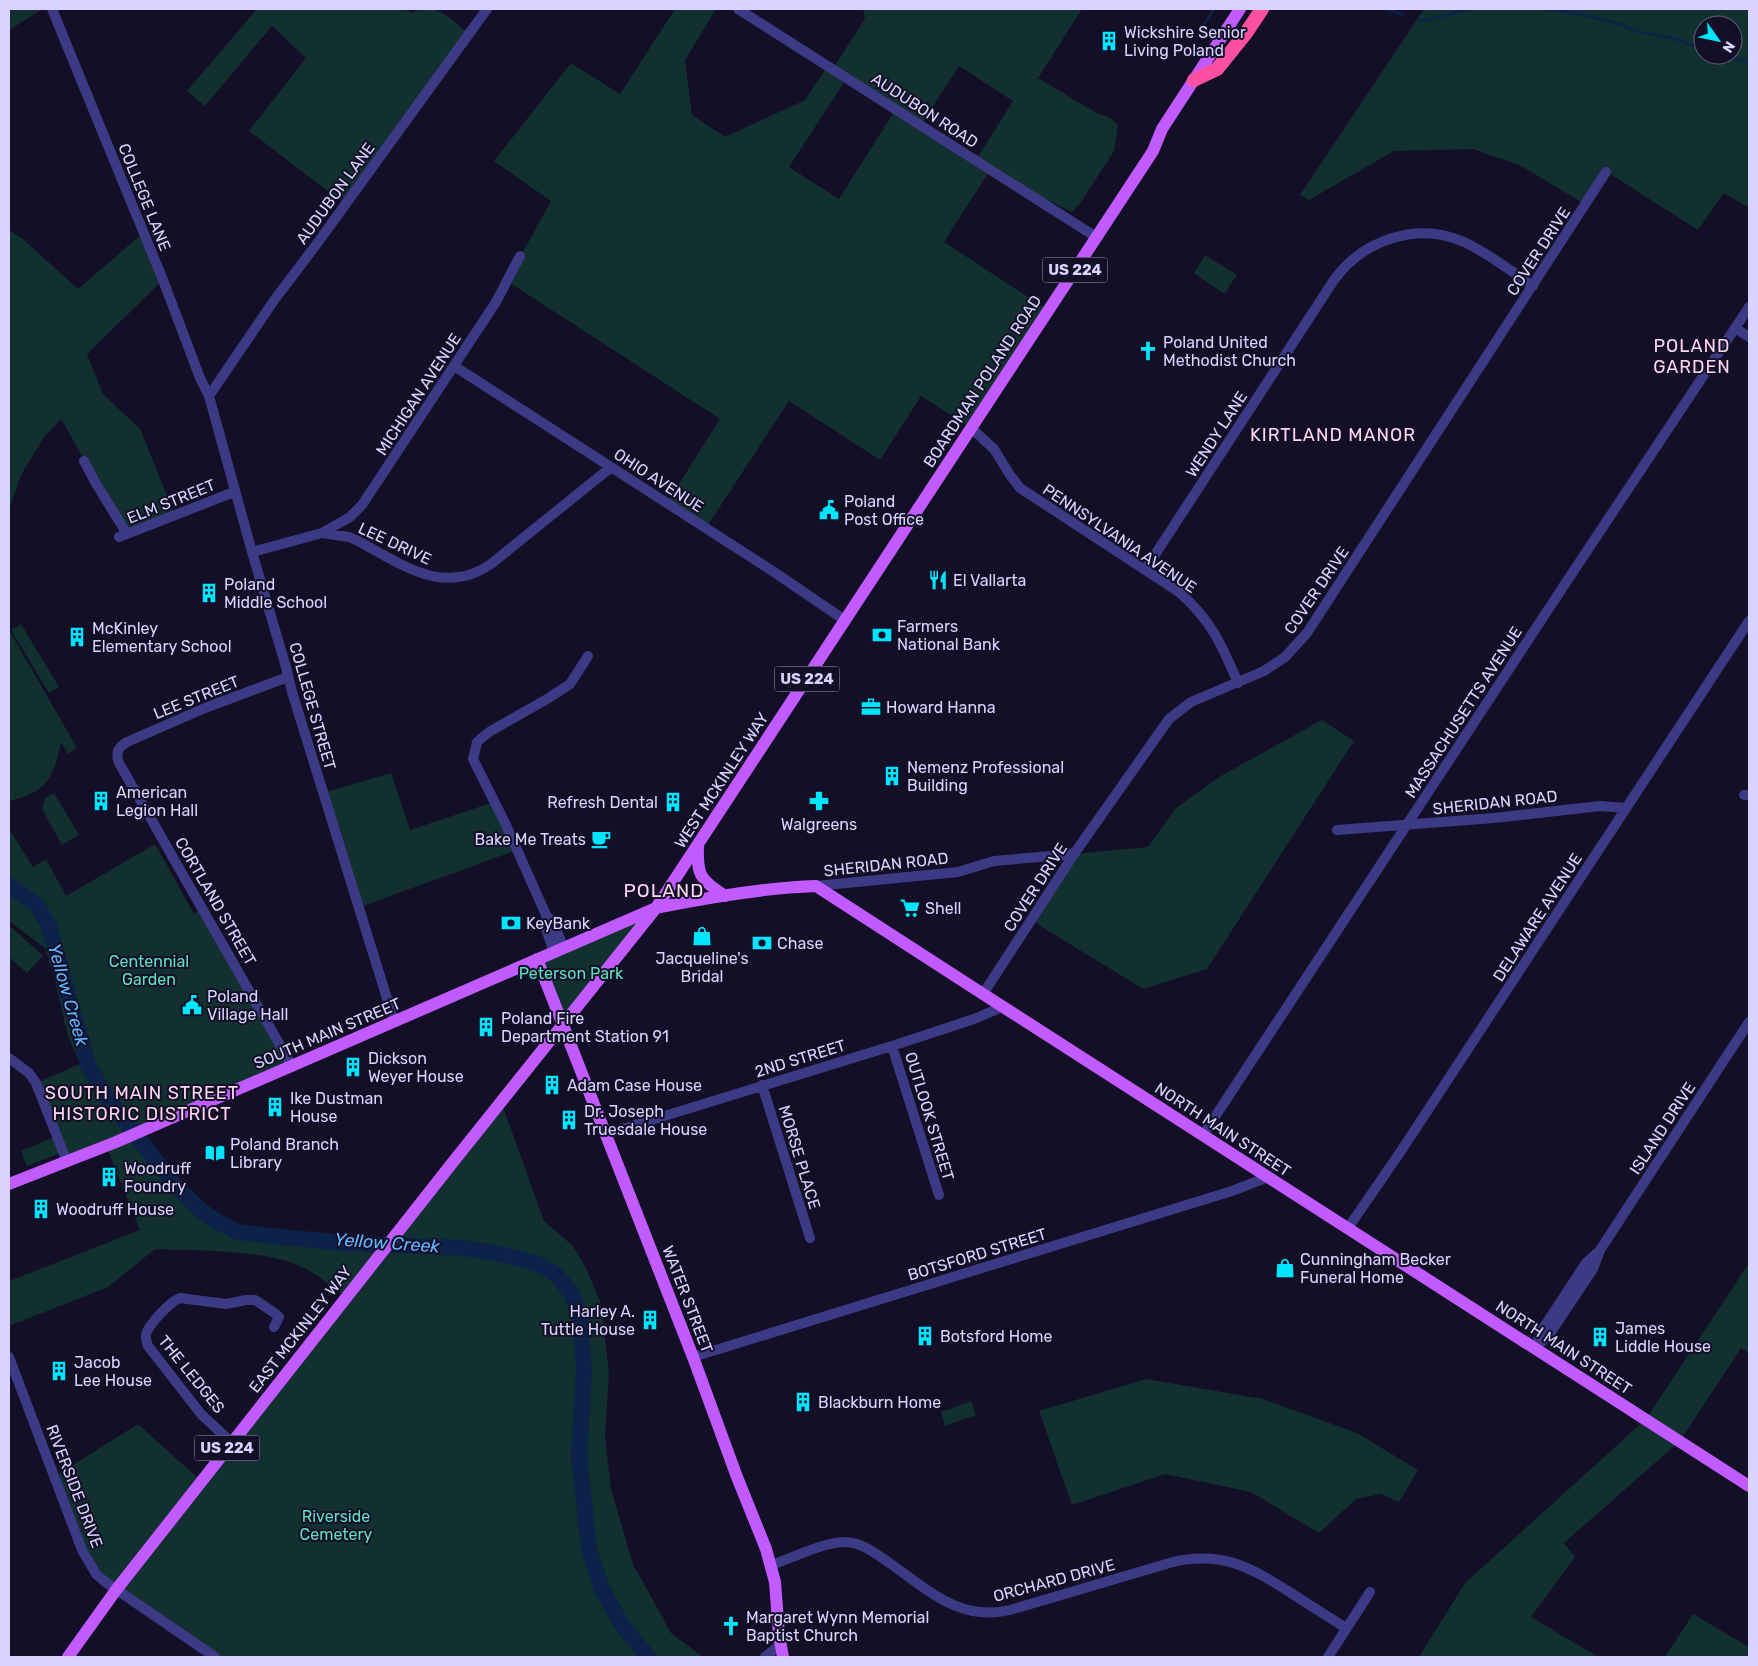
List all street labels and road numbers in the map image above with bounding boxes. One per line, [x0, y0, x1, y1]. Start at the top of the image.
street label: AUDUBON ROAD [868, 69, 982, 152]
street label: AUDUBON LANE [292, 139, 379, 248]
street label: COLLEGE LANE [114, 141, 175, 254]
street label: COVER DRIVE [1503, 203, 1574, 299]
road number: US 224 [1042, 258, 1108, 282]
street label: BOARDMAN POLAND ROAD [920, 292, 1045, 471]
street label: MICHIGAN AVENUE [372, 330, 465, 459]
street label: WENDY LANE [1182, 388, 1251, 481]
street label: OHIO AVENUE [610, 444, 707, 516]
street label: ELM STREET [124, 475, 218, 528]
street label: PENNSYLVANIA AVENUE [1039, 480, 1200, 597]
street label: LEE DRIVE [355, 518, 434, 569]
street label: COVER DRIVE [1280, 543, 1353, 638]
street label: MASSACHUSETTS AVENUE [1401, 623, 1526, 802]
street label: COLLEGE STREET [285, 640, 340, 772]
road number: US 224 [774, 666, 840, 692]
street label: LEE STREET [151, 672, 242, 723]
street label: WEST MCKINLEY WAY [670, 709, 772, 852]
street label: SHERIDAN ROAD [1432, 786, 1558, 818]
street label: CORTLAND STREET [171, 834, 260, 969]
street label: COVER DRIVE [1000, 839, 1071, 935]
street label: SHERIDAN ROAD [823, 848, 949, 880]
street label: DELAWARE AVENUE [1489, 850, 1586, 985]
street label: SOUTH MAIN STREET [251, 994, 403, 1073]
street label: 2ND STREET [753, 1036, 848, 1081]
street label: OUTLOOK STREET [901, 1050, 958, 1183]
street label: NORTH MAIN STREET [1151, 1078, 1294, 1180]
street label: ISLAND DRIVE [1626, 1079, 1699, 1178]
street label: MORSE PLACE [775, 1103, 824, 1211]
street label: BOTSFORD STREET [905, 1224, 1049, 1285]
street label: WATER STREET [658, 1243, 717, 1356]
street label: EAST MCKINLEY WAY [245, 1262, 356, 1397]
street label: NORTH MAIN STREET [1492, 1296, 1635, 1398]
street label: THE LEDGES [154, 1332, 229, 1417]
street label: RIVERSIDE DRIVE [42, 1422, 107, 1551]
road number: US 224 [194, 1436, 260, 1460]
street label: ORCHARD DRIVE [991, 1555, 1117, 1606]

